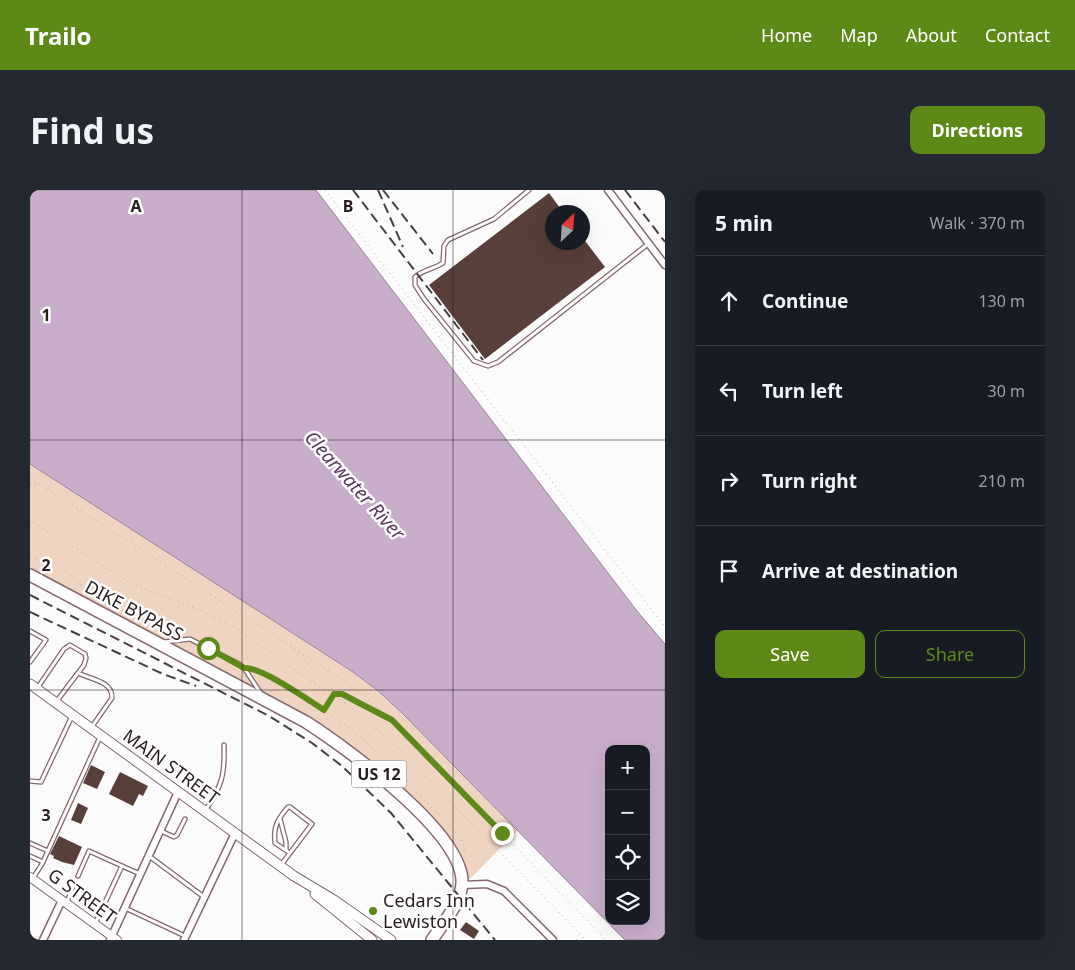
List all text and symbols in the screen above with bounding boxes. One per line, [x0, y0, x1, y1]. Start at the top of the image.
text: Trailo [25, 19, 92, 52]
text: Home [761, 23, 812, 47]
text: Map [840, 23, 878, 47]
text: About [906, 23, 957, 47]
text: Contact [985, 23, 1050, 47]
button: Directions [910, 106, 1045, 154]
text: Find us [30, 107, 154, 154]
text: A [130, 195, 142, 217]
text: B [343, 195, 353, 217]
north arrow [545, 205, 590, 250]
text: 5 min [715, 209, 773, 237]
text: Walk · 370 m [930, 212, 1025, 234]
icon: ahead [715, 287, 743, 315]
text: Continue [762, 288, 848, 314]
text: 130 m [978, 290, 1025, 312]
text: 1 [41, 304, 51, 326]
icon: left [715, 377, 743, 405]
text: Turn left [762, 378, 843, 404]
text: 30 m [988, 380, 1025, 402]
water label: Clearwater River [299, 425, 412, 546]
icon: right [715, 467, 743, 495]
text: Turn right [762, 468, 857, 494]
text: 210 m [978, 470, 1025, 492]
text: 2 [41, 554, 51, 576]
icon: arrive [715, 557, 743, 585]
text: Arrive at destination [762, 558, 958, 584]
street label: DIKE BYPASS [81, 574, 188, 646]
button: Save [715, 630, 865, 678]
button: Share [875, 630, 1025, 678]
route start [197, 637, 220, 660]
street label: MAIN STREET [119, 723, 225, 809]
map controls [605, 745, 650, 925]
button: + [605, 745, 650, 790]
road number: US 12 [352, 760, 406, 788]
button: − [605, 790, 650, 835]
text: 3 [41, 804, 51, 826]
route end [491, 822, 514, 845]
button: locate [605, 835, 650, 880]
street label: G STREET [44, 862, 122, 928]
button: layers [605, 880, 650, 925]
place label: Cedars Inn Lewiston [383, 888, 475, 933]
marker: Cedars Inn Lewiston [367, 905, 379, 917]

